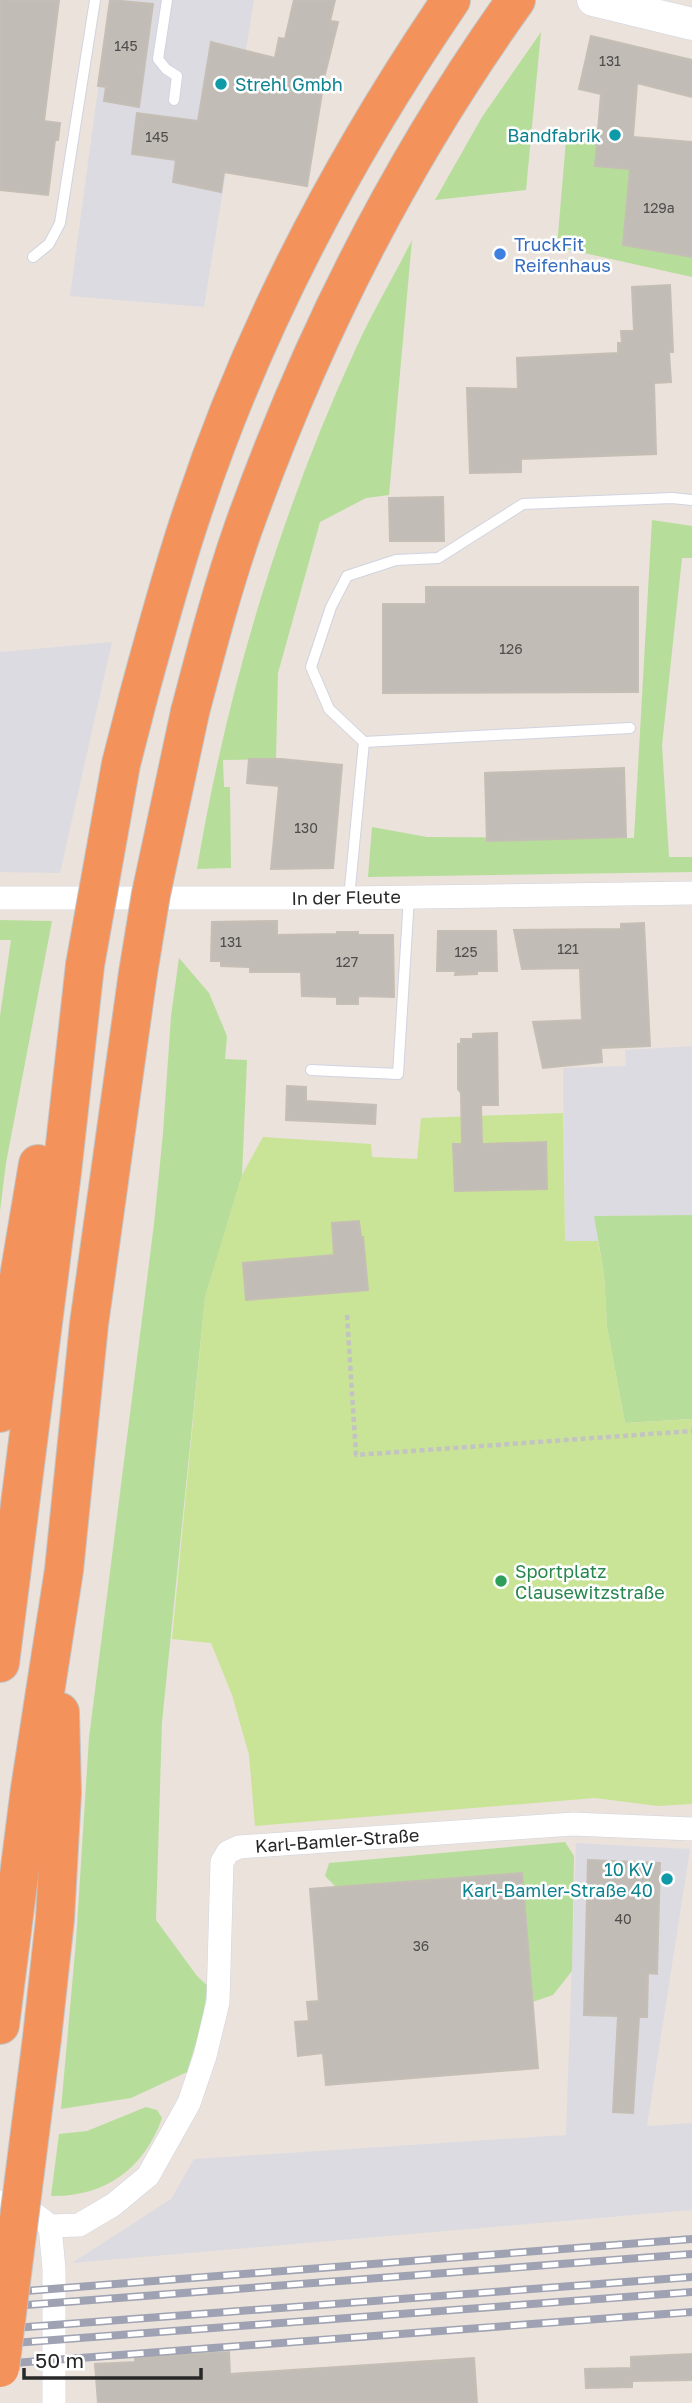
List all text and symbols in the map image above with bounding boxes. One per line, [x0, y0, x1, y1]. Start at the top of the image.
house number: 145 [114, 37, 138, 54]
house number: 131 [599, 52, 621, 69]
place label: Strehl Gmbh [235, 73, 343, 95]
marker: Strehl Gmbh [213, 76, 229, 92]
place label: Bandfabrik [507, 124, 601, 146]
marker: Bandfabrik [607, 127, 623, 143]
house number: 145 [145, 128, 169, 145]
house number: 129a [643, 199, 675, 216]
place label: TruckFit Reifenhaus [514, 233, 611, 276]
marker: TruckFit Reifenhaus [492, 246, 508, 262]
house number: 126 [499, 640, 523, 657]
house number: 130 [294, 819, 318, 836]
street label: In der Fleute [291, 885, 401, 909]
house number: 131 [220, 933, 242, 950]
house number: 121 [557, 940, 579, 957]
house number: 125 [454, 943, 478, 960]
house number: 127 [336, 953, 358, 970]
place label: Sportplatz Clausewitzstraße [515, 1560, 665, 1603]
marker: Sportplatz Clausewitzstraße [493, 1573, 509, 1589]
street label: Karl-Bamler-Straße [254, 1823, 420, 1857]
place label: 10 KV Karl-Bamler-Straße 40 [462, 1858, 653, 1901]
marker: 10 KV Karl-Bamler-Straße 40 [659, 1871, 675, 1887]
house number: 40 [614, 1910, 632, 1927]
house number: 36 [413, 1937, 429, 1954]
scale bar [24, 2336, 201, 2380]
text: 50 m [35, 2347, 84, 2373]

